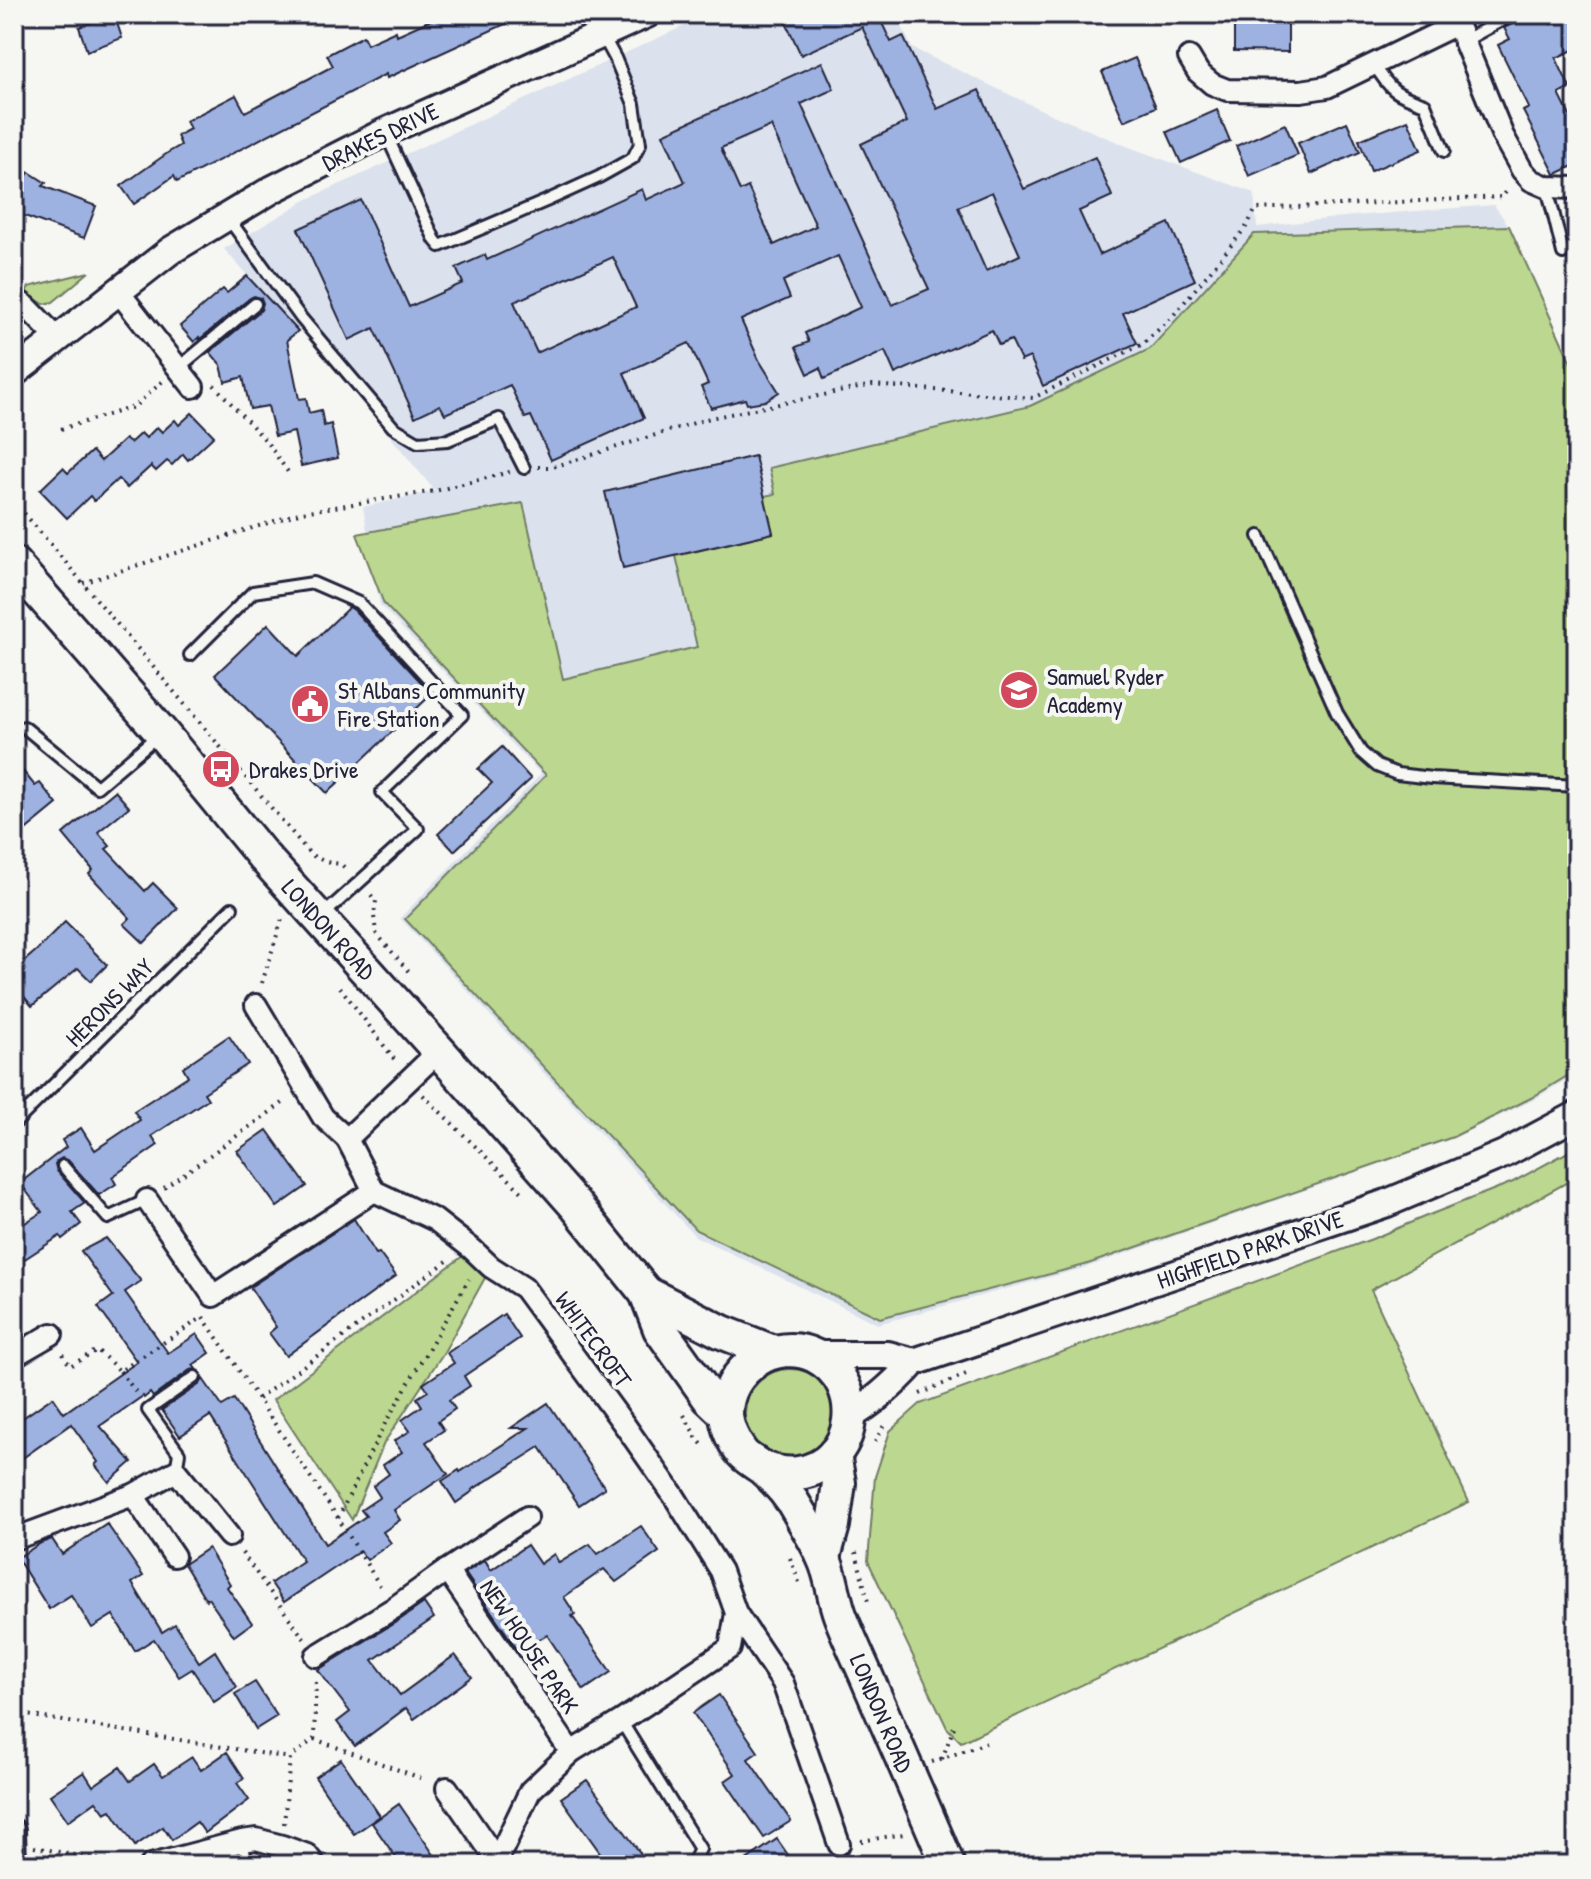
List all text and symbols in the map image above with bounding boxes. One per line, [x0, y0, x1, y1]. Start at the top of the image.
street label: DRAKES DRIVE [316, 94, 444, 178]
place label: Samuel Ryder Academy [1047, 660, 1164, 720]
school or university icon: Samuel Ryder Academy [998, 669, 1040, 711]
place label: St Albans Community Fire Station [337, 674, 526, 734]
public building icon: St Albans Community Fire Station [289, 683, 331, 725]
bus stop icon: Drakes Drive [200, 748, 242, 790]
place label: Drakes Drive [249, 753, 359, 785]
street label: LONDON ROAD [275, 872, 383, 987]
street label: HERONS WAY [58, 951, 160, 1053]
street label: HIGHFIELD PARK DRIVE [1153, 1202, 1348, 1296]
street label: WHITECROFT [548, 1285, 640, 1394]
street label: NEW HOUSE PARK [473, 1573, 587, 1720]
street label: LONDON ROAD [843, 1649, 921, 1778]

